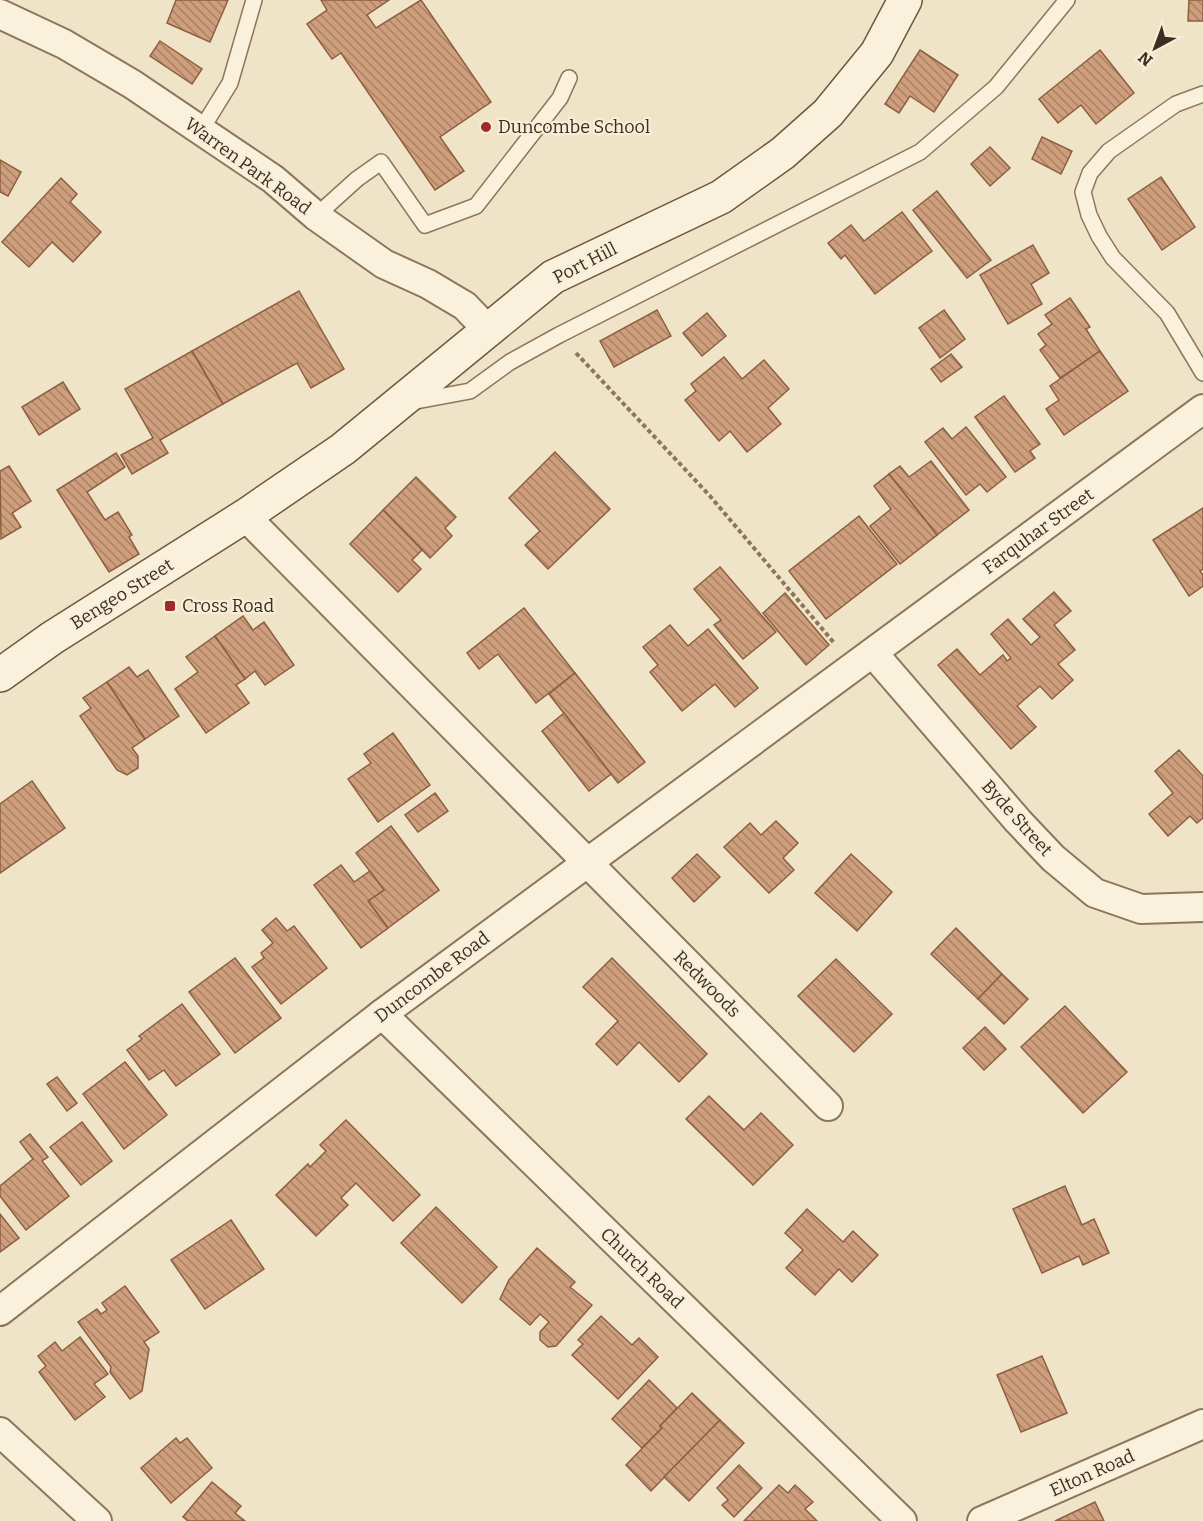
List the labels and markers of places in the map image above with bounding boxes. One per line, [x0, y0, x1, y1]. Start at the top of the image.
place label: Duncombe School [498, 116, 650, 138]
marker: Duncombe School [479, 120, 493, 134]
place label: Cross Road [182, 595, 274, 617]
marker: Cross Road [163, 599, 177, 613]

